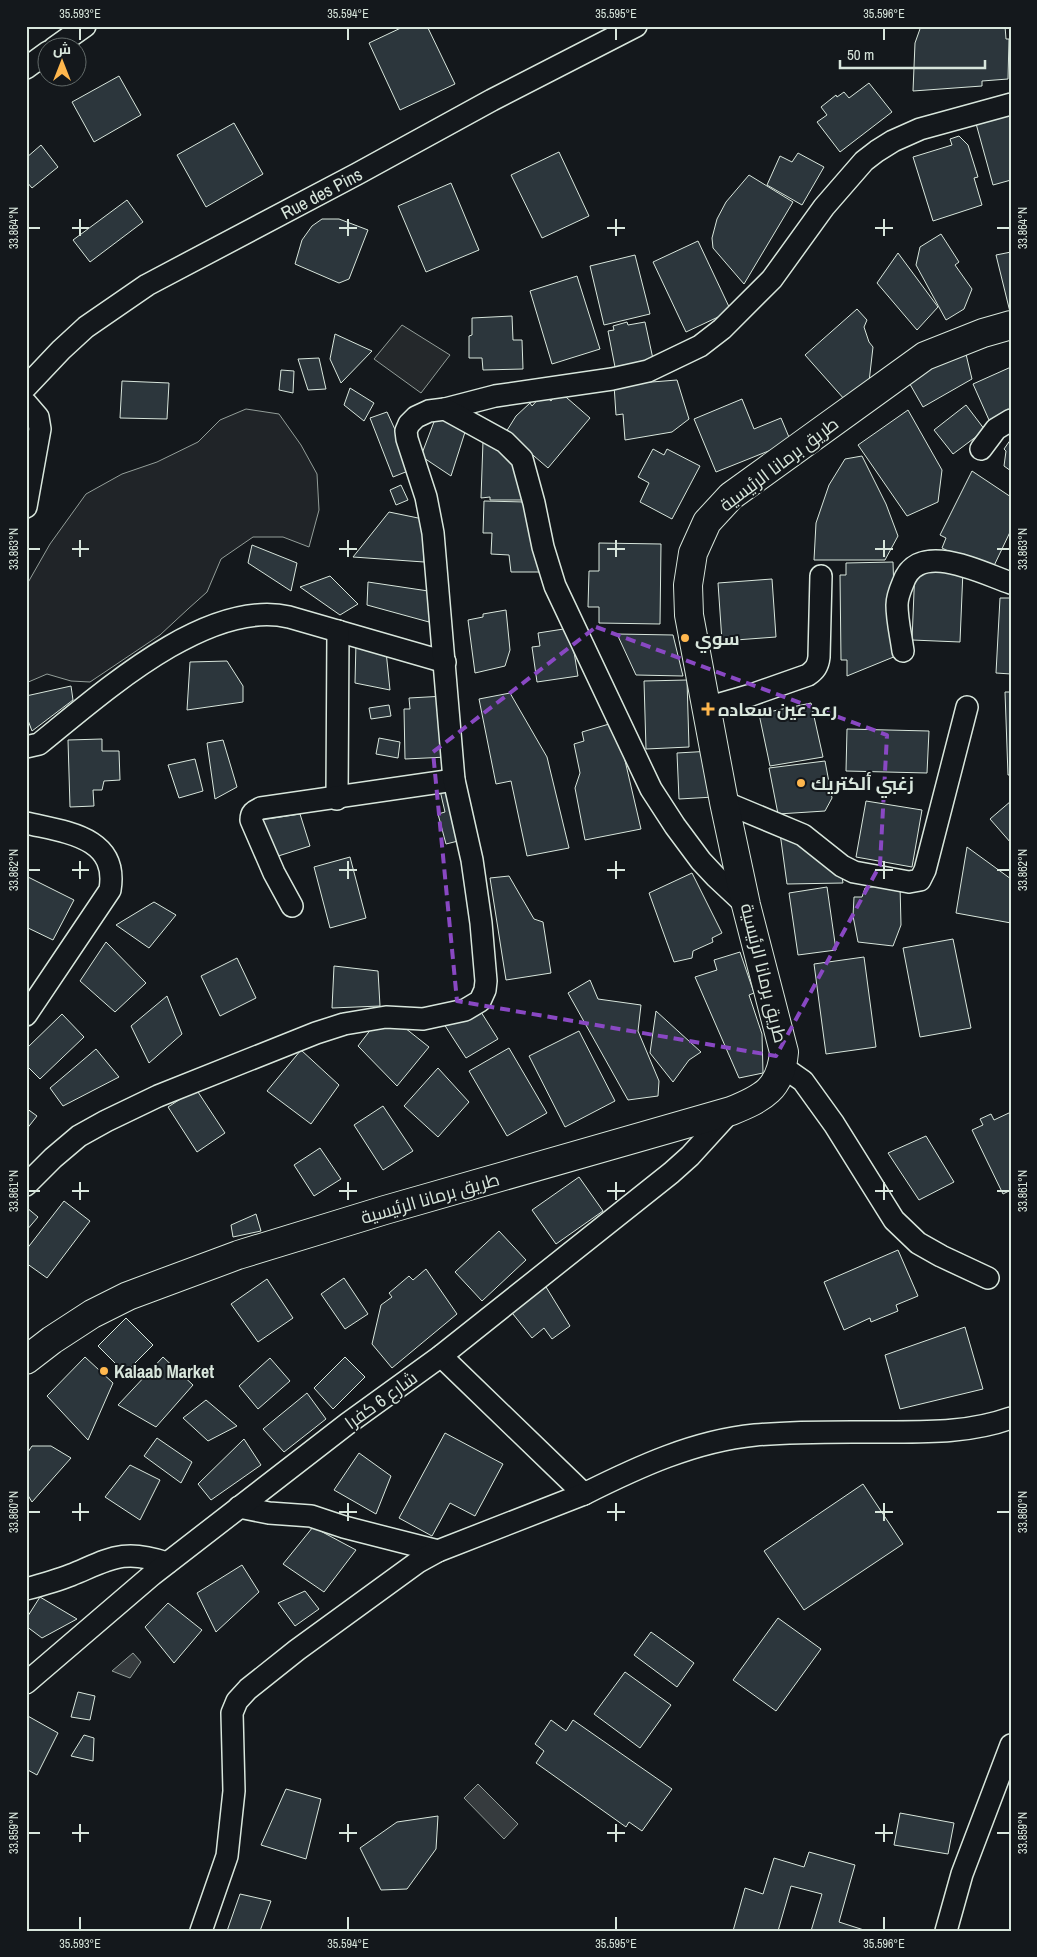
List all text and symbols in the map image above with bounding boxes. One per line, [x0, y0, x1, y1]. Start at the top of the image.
text: 35.593°E [59, 6, 101, 22]
text: 35.594°E [327, 6, 369, 22]
text: 35.595°E [595, 6, 637, 22]
text: 35.596°E [863, 6, 905, 22]
north arrow [38, 38, 88, 88]
scale bar [840, 38, 984, 70]
text: ش [53, 40, 71, 58]
text: 50 m [847, 44, 874, 65]
street label: Rue des Pins [276, 161, 366, 225]
text: 33.864°N [6, 207, 22, 249]
text: 33.864°N [1015, 207, 1031, 249]
street label: طريق برمانا الرئيسية [714, 411, 844, 517]
text: 33.863°N [6, 528, 22, 570]
text: 33.863°N [1015, 528, 1031, 570]
place label: سوي [695, 626, 740, 653]
marker: سوي [679, 632, 691, 644]
place label: رعد عين سعاده [718, 697, 837, 722]
marker: رعد عين سعاده [702, 703, 714, 715]
place label: زغبي ألكتريك [811, 771, 914, 799]
marker: زغبي ألكتريك [795, 777, 807, 789]
text: 33.862°N [6, 849, 22, 891]
text: 33.862°N [1015, 849, 1031, 891]
street label: طريق برمانا الرئيسية [735, 901, 793, 1045]
street label: طريق برمانا الرئيسية [358, 1166, 502, 1230]
text: 33.861°N [6, 1170, 22, 1212]
text: 33.861°N [1015, 1170, 1031, 1212]
place label: Kalaab Market [114, 1359, 214, 1384]
marker: Kalaab Market [98, 1365, 110, 1377]
street label: شارع 6 كفرا [340, 1365, 422, 1435]
text: 33.860°N [6, 1491, 22, 1533]
text: 33.860°N [1015, 1491, 1031, 1533]
text: 33.859°N [6, 1812, 22, 1854]
text: 33.859°N [1015, 1812, 1031, 1854]
text: 35.593°E [59, 1936, 101, 1952]
text: 35.594°E [327, 1936, 369, 1952]
text: 35.595°E [595, 1936, 637, 1952]
text: 35.596°E [863, 1936, 905, 1952]

